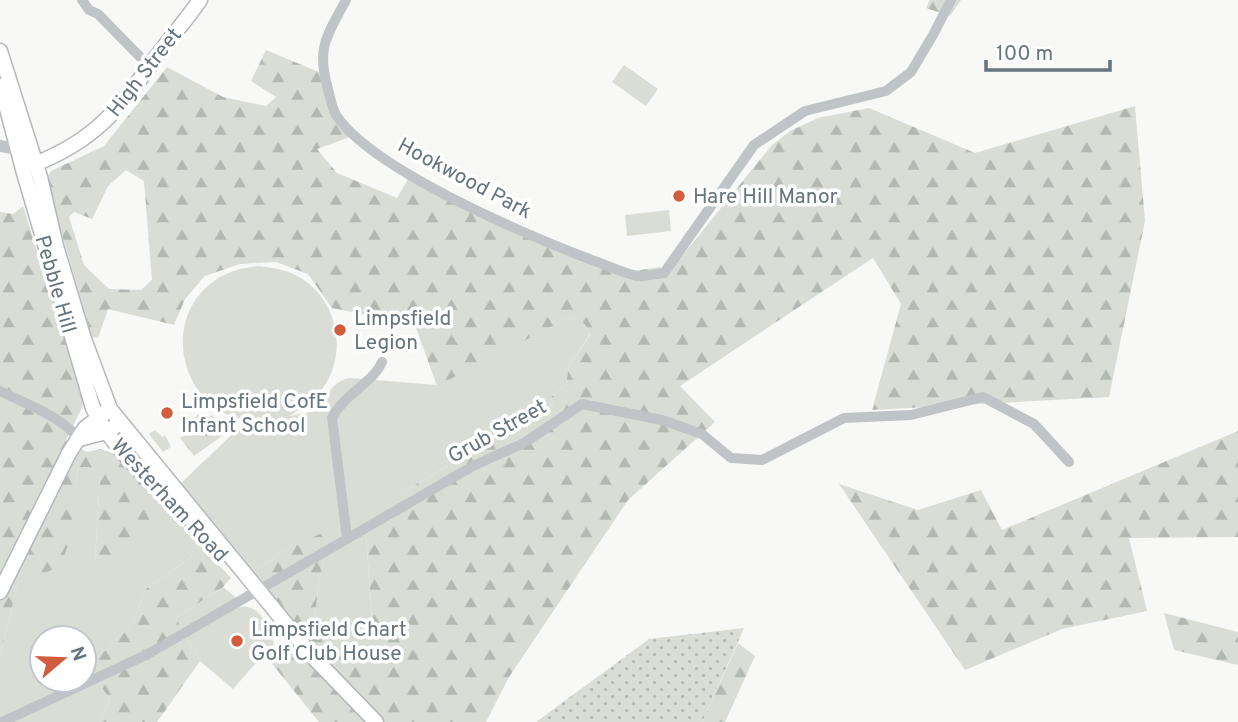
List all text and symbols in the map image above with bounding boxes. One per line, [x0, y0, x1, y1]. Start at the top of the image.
street label: High Street [102, 23, 189, 123]
scale bar [986, 28, 1110, 72]
text: 100 m [996, 41, 1053, 68]
street label: Hookwood Park [392, 133, 536, 226]
place label: Hare Hill Manor [693, 184, 838, 211]
marker: Hare Hill Manor [671, 188, 687, 204]
street label: Pebble Hill [28, 232, 81, 337]
place label: Limpsfield Legion [354, 306, 451, 357]
marker: Limpsfield Legion [332, 322, 348, 338]
place label: Limpsfield CofE Infant School [181, 389, 328, 440]
street label: Grub Street [444, 394, 552, 470]
marker: Limpsfield CofE Infant School [159, 405, 175, 421]
street label: Westerham Road [105, 433, 233, 569]
place label: Limpsfield Chart Golf Club House [251, 617, 407, 668]
north arrow [28, 624, 98, 694]
marker: Limpsfield Chart Golf Club House [229, 633, 245, 649]
text: N [64, 644, 91, 664]

